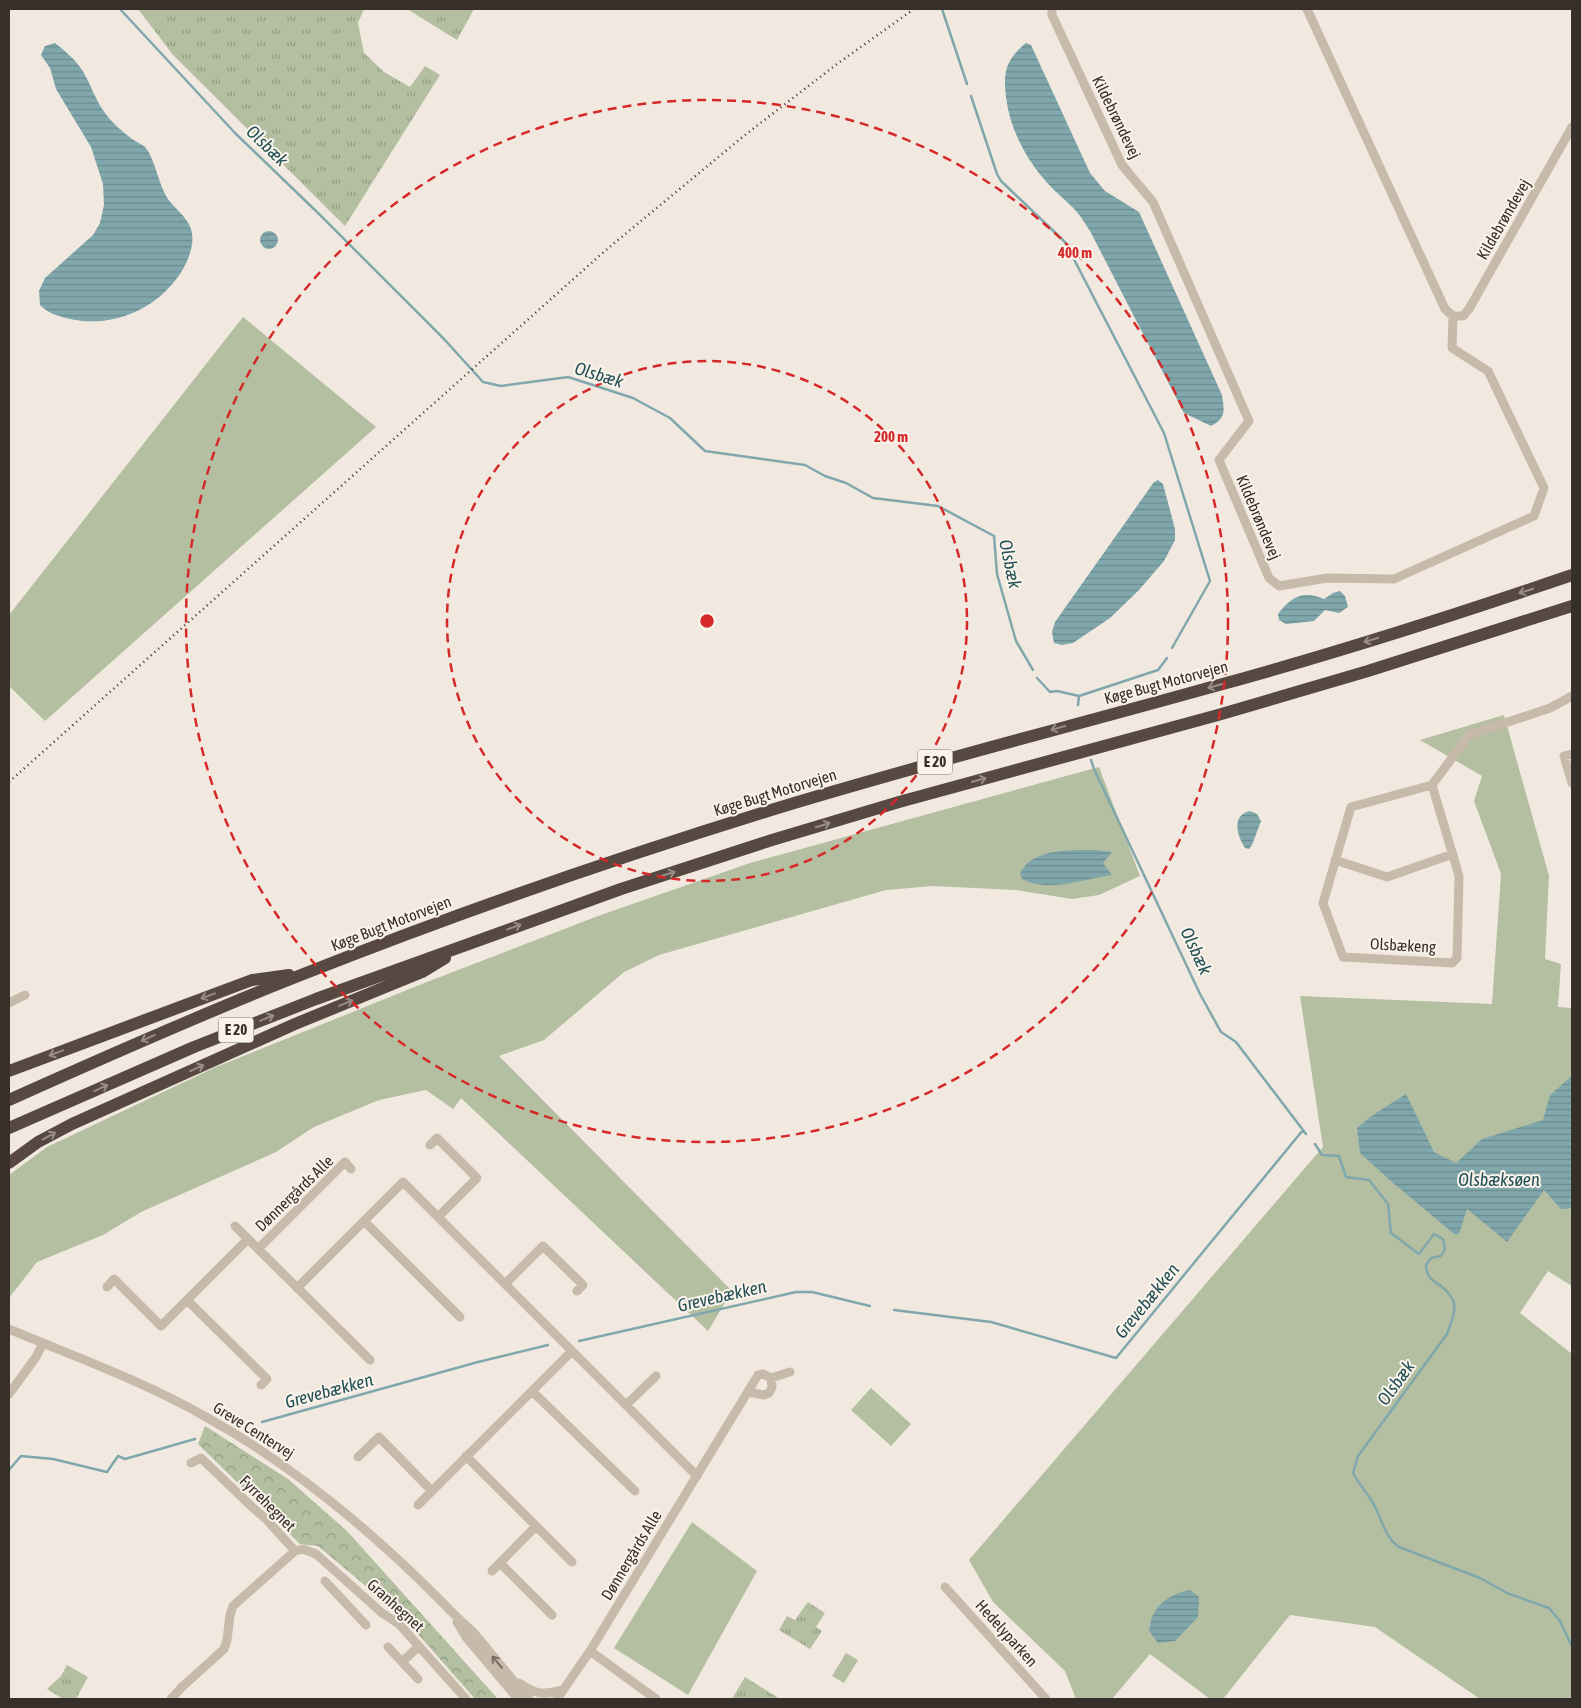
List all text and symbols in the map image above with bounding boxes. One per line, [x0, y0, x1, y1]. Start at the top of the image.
street label: Kildebrøndevej [1088, 73, 1145, 162]
water label: Olsbæk [242, 121, 293, 171]
street label: Kildebrøndevej [1473, 175, 1534, 263]
text: 400 m [1057, 244, 1092, 261]
water label: Olsbæk [572, 357, 627, 392]
text: 200 m [874, 428, 908, 445]
street label: Kildebrøndevej [1232, 472, 1285, 562]
water label: Olsbæk [995, 537, 1026, 591]
one-way arrow [1519, 587, 1534, 596]
centre of rings [698, 612, 716, 630]
one-way arrow [1364, 636, 1380, 646]
street label: Køge Bugt Motorvejen [1102, 657, 1230, 708]
one-way arrow [1208, 682, 1224, 692]
one-way arrow [1051, 724, 1067, 733]
road number: E 20 [918, 750, 952, 774]
street label: Køge Bugt Motorvejen [711, 765, 839, 820]
one-way arrow [971, 775, 987, 784]
one-way arrow [815, 819, 831, 829]
one-way arrow [660, 869, 675, 878]
street label: Køge Bugt Motorvejen [328, 892, 454, 955]
one-way arrow [506, 922, 522, 931]
water label: Olsbæk [1176, 924, 1217, 979]
street label: Olsbækeng [1370, 934, 1436, 957]
one-way arrow [201, 992, 217, 1001]
one-way arrow [338, 998, 353, 1008]
one-way arrow [259, 1013, 274, 1022]
road number: E 20 [218, 1018, 254, 1042]
one-way arrow [141, 1034, 156, 1044]
one-way arrow [49, 1049, 64, 1058]
one-way arrow [189, 1063, 204, 1072]
one-way arrow [93, 1082, 108, 1092]
one-way arrow [42, 1131, 57, 1141]
street label: Dønnergårds Alle [251, 1151, 337, 1235]
water label: Olsbæksøen [1458, 1169, 1540, 1190]
water label: Grevebækken [1110, 1259, 1183, 1342]
water label: Grevebækken [676, 1275, 769, 1316]
water label: Olsbæk [1372, 1356, 1419, 1409]
water label: Grevebækken [283, 1369, 375, 1412]
street label: Greve Centervej [210, 1398, 298, 1463]
street label: Fyrrehegnet [236, 1471, 300, 1536]
street label: Dønnergårds Alle [597, 1507, 666, 1603]
street label: Granhegnet [363, 1575, 428, 1636]
street label: Hedelyparken [972, 1596, 1042, 1671]
one-way arrow [492, 1655, 503, 1668]

